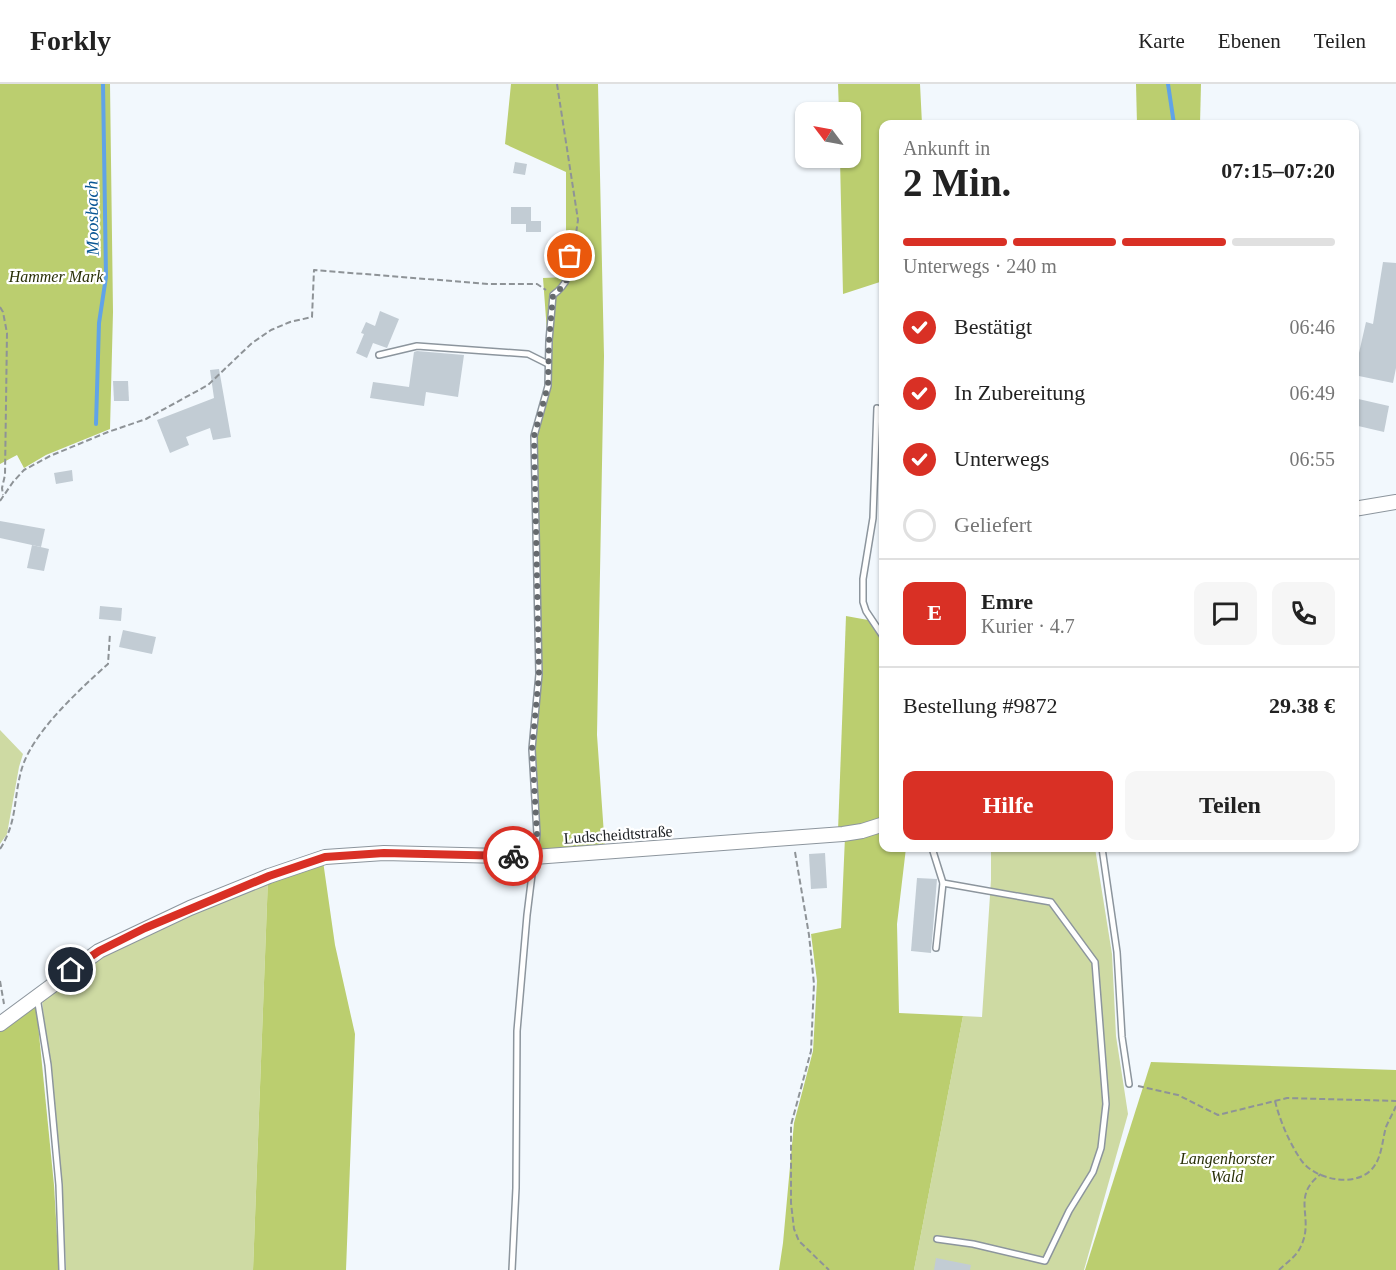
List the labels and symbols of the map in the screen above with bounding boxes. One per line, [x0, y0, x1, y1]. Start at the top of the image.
north arrow [795, 102, 861, 168]
water label: Moosbach [81, 180, 103, 257]
pin [544, 230, 595, 281]
park label: Hammer Mark [8, 268, 104, 285]
street label: Ludscheidtstraße [563, 822, 673, 847]
courier [483, 826, 543, 886]
pin [45, 944, 96, 995]
park label: Langenhorster Wald [1179, 1150, 1275, 1185]

